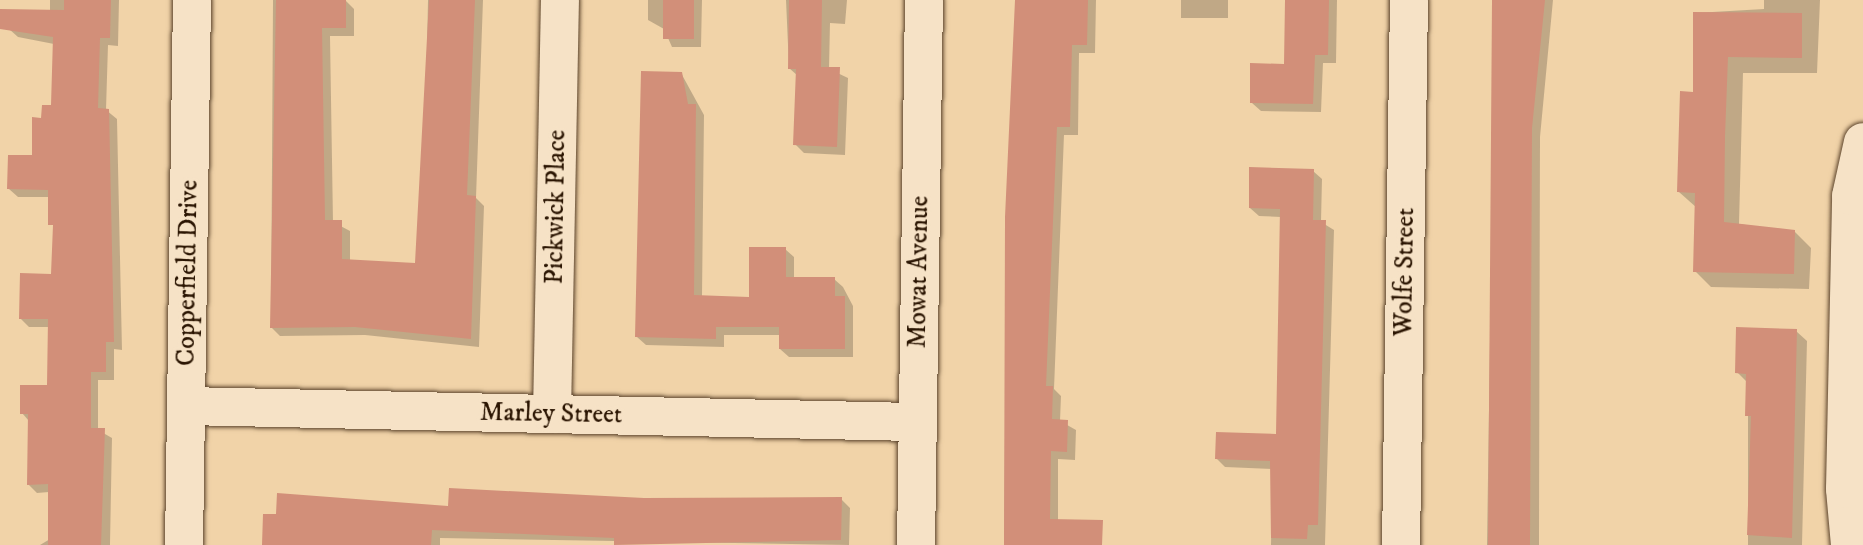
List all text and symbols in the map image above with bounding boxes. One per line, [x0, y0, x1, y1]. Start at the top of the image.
street label: Pickwick Place [539, 129, 573, 285]
street label: Copperfield Drive [171, 180, 205, 366]
street label: Mowat Avenue [902, 195, 936, 349]
street label: Wolfe Street [1388, 207, 1422, 337]
street label: Marley Street [480, 397, 622, 431]

